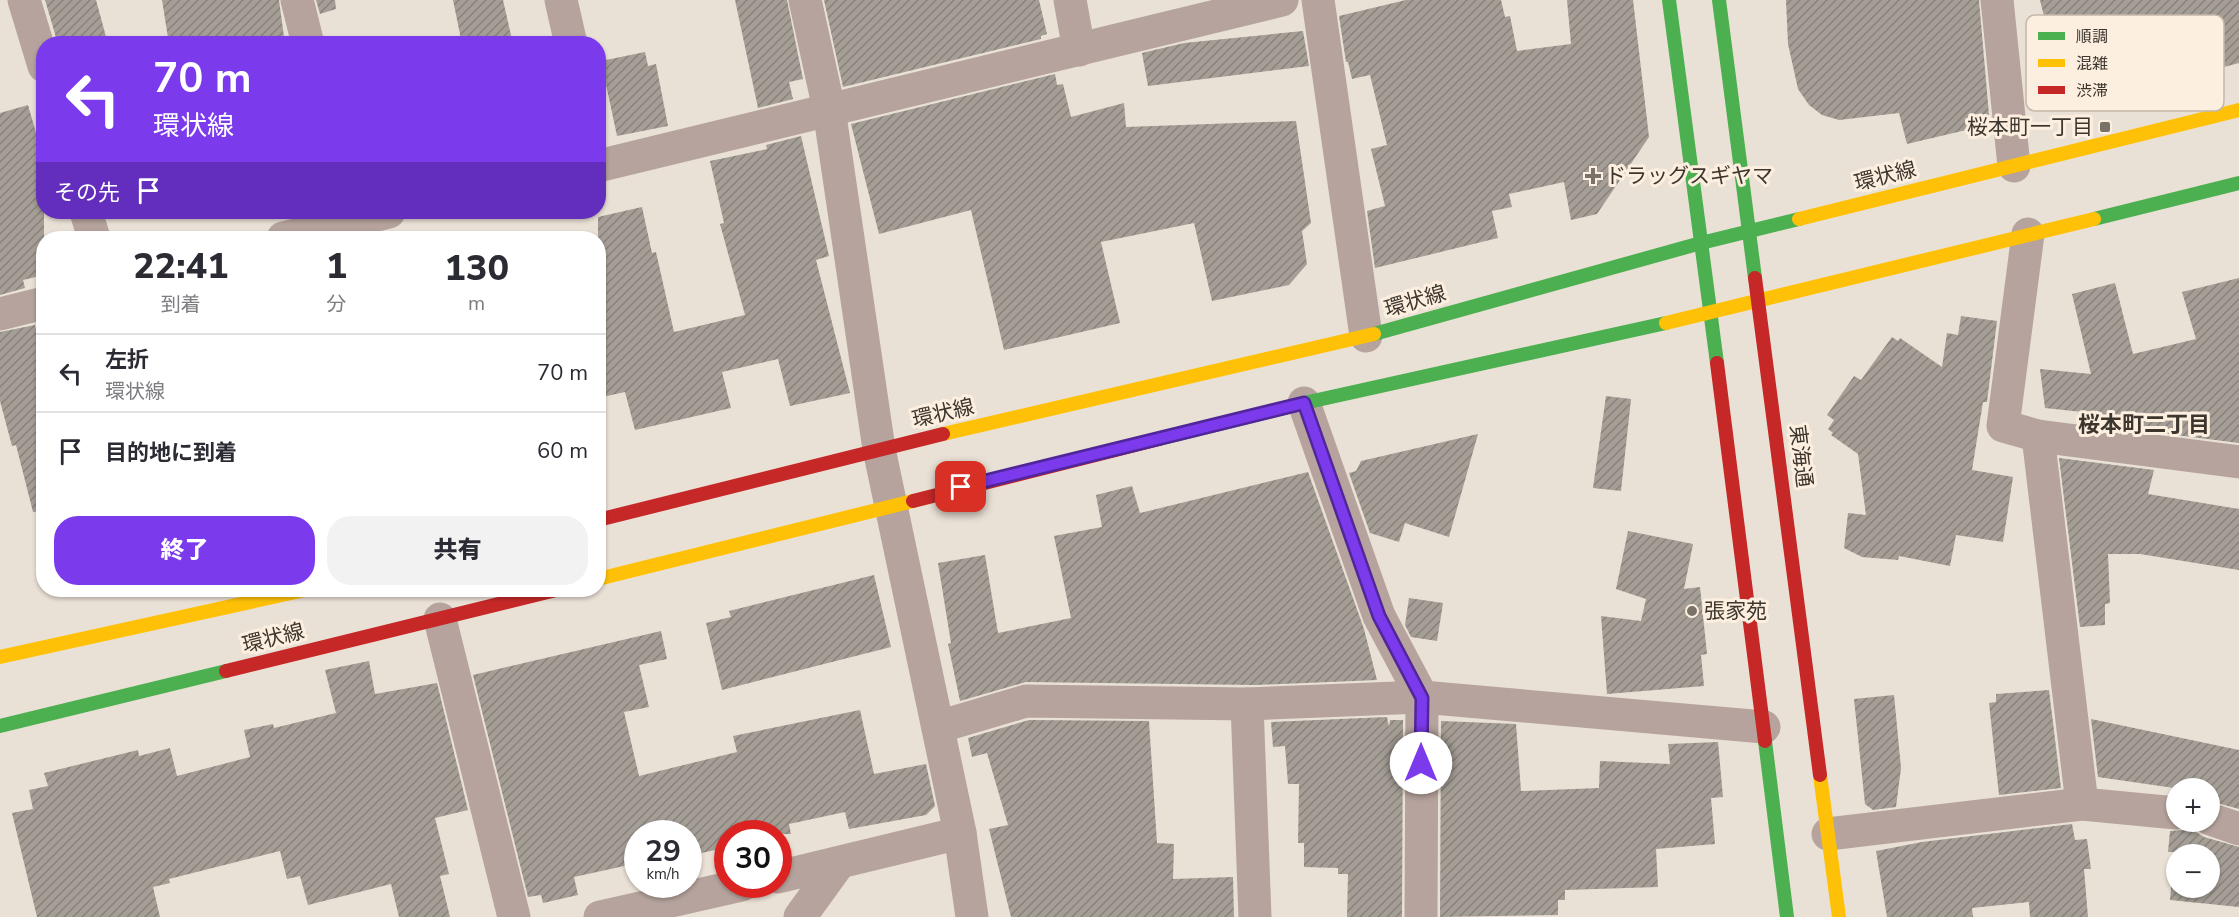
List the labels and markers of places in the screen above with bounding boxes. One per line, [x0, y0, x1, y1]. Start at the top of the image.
place label: 桜本町一丁目 [1967, 113, 2093, 141]
marker: 桜本町一丁目 [2098, 120, 2112, 134]
place label: ドラッグスギヤマ [1605, 162, 1773, 190]
marker: ドラッグスギヤマ [1586, 169, 1600, 183]
pin [935, 461, 986, 512]
place label: 張家苑 [1704, 597, 1767, 625]
marker: 張家苑 [1685, 604, 1699, 618]

